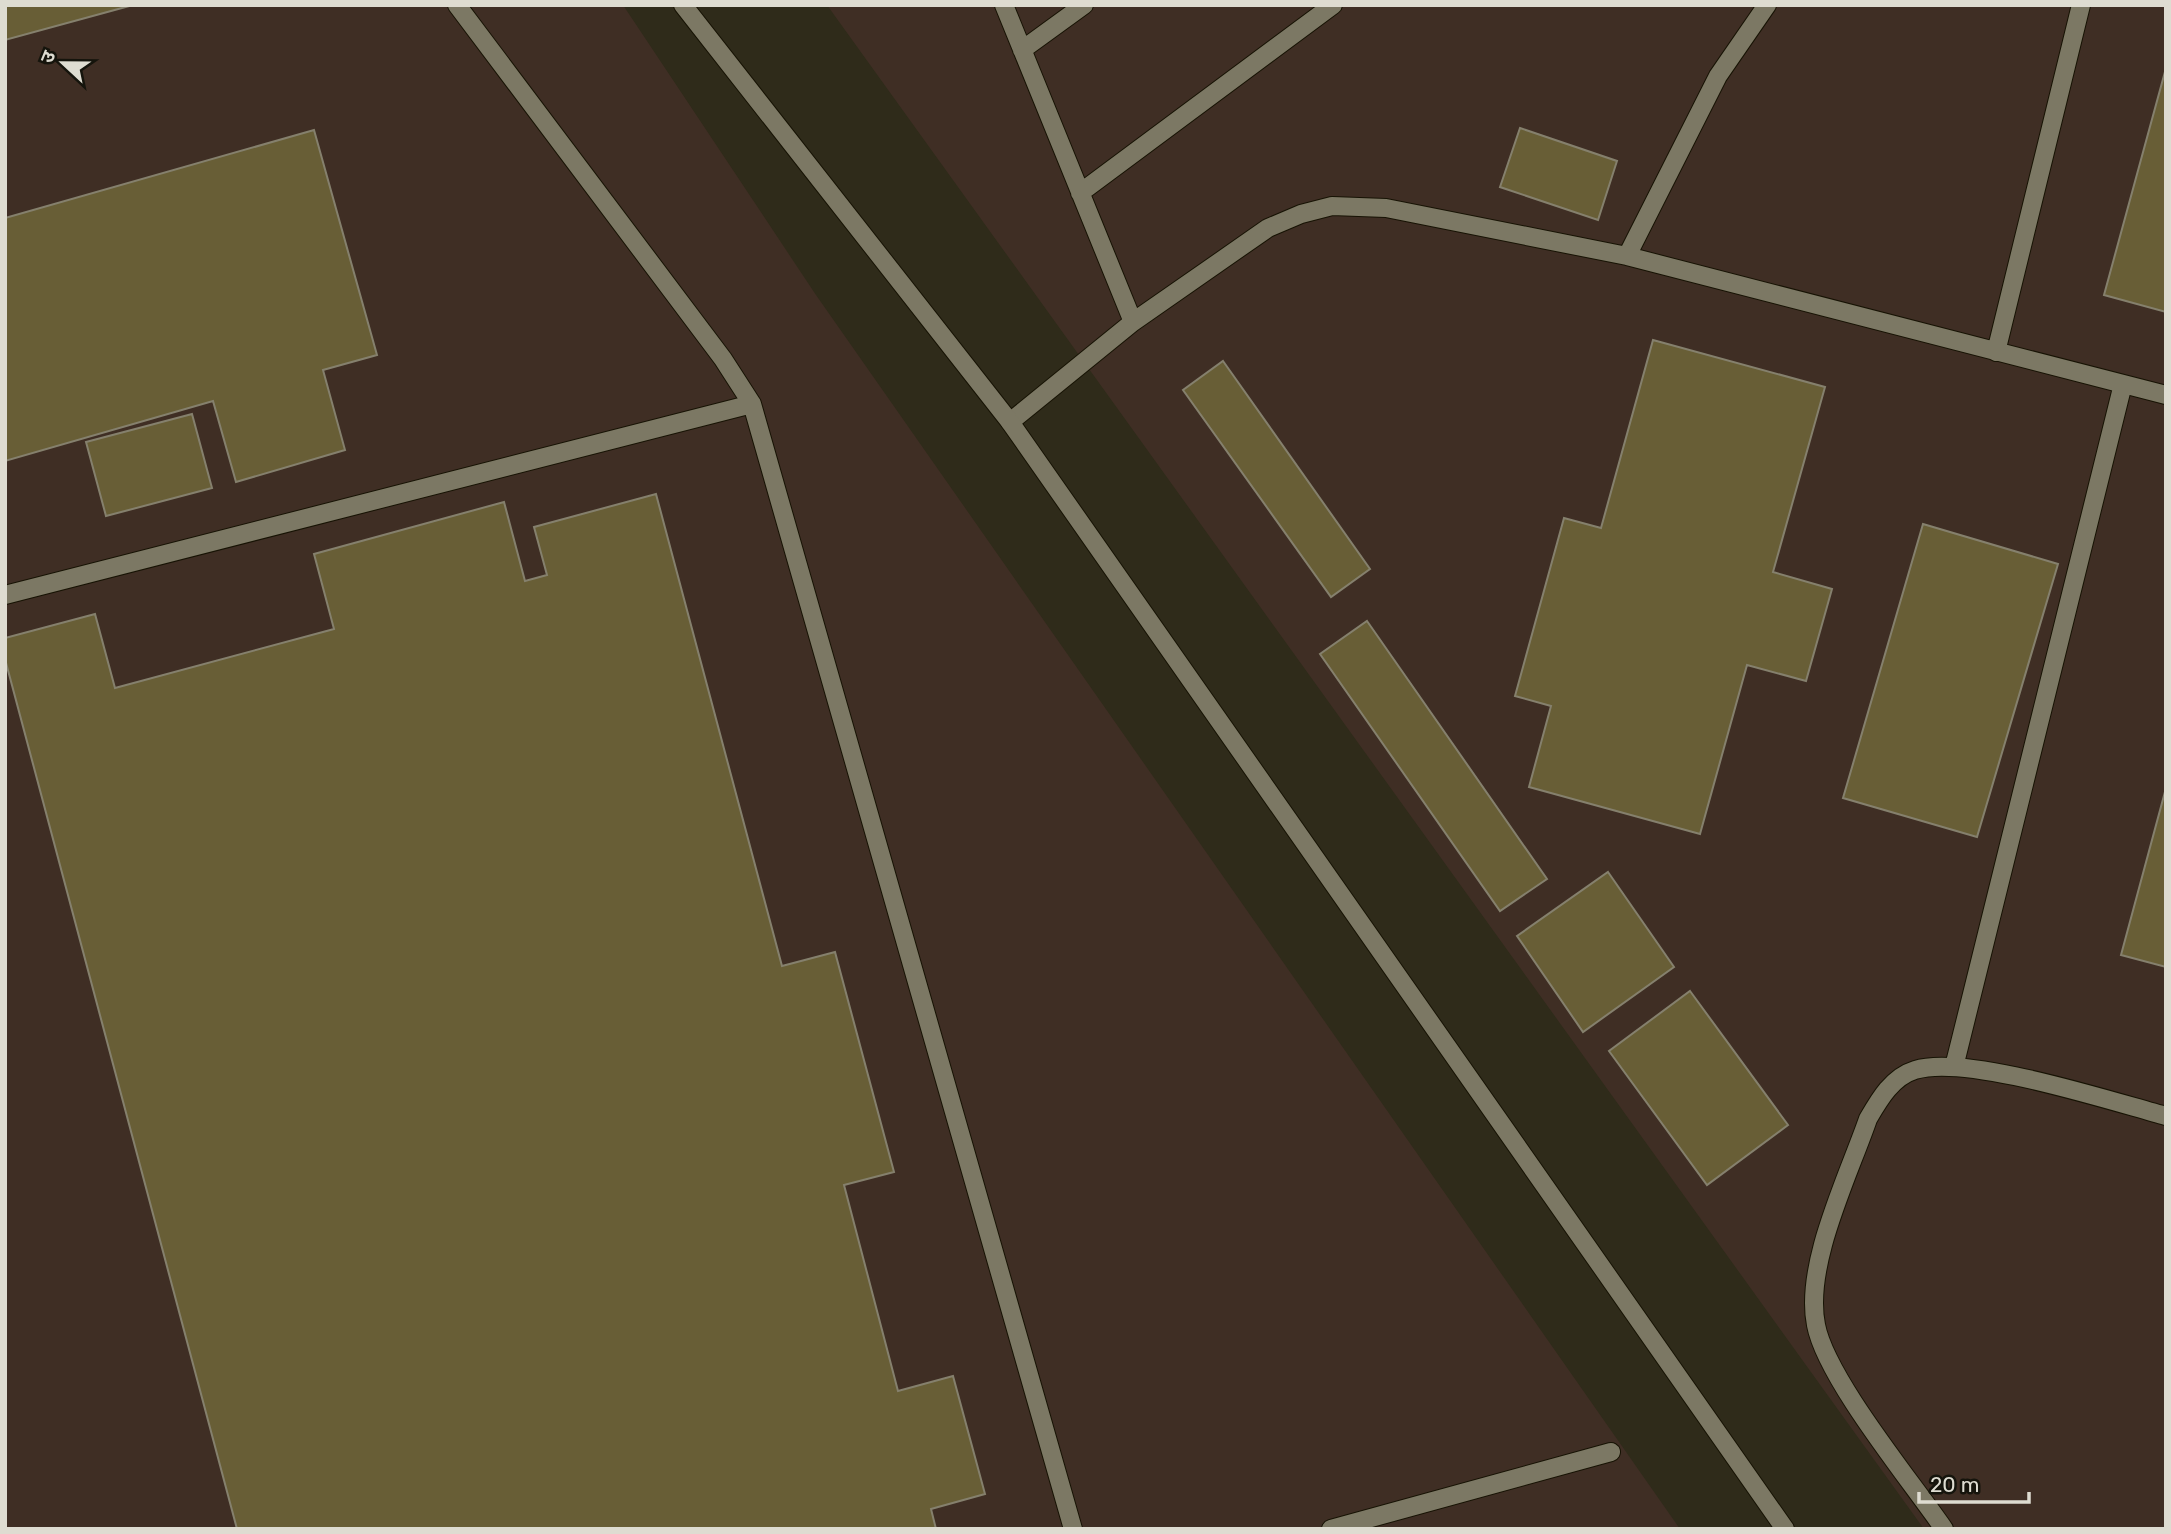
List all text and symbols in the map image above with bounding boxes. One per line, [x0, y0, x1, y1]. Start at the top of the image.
north arrow [28, 28, 98, 98]
text: उ [35, 47, 61, 66]
scale bar [1919, 1460, 2029, 1504]
text: 20 m [1930, 1472, 1979, 1497]

